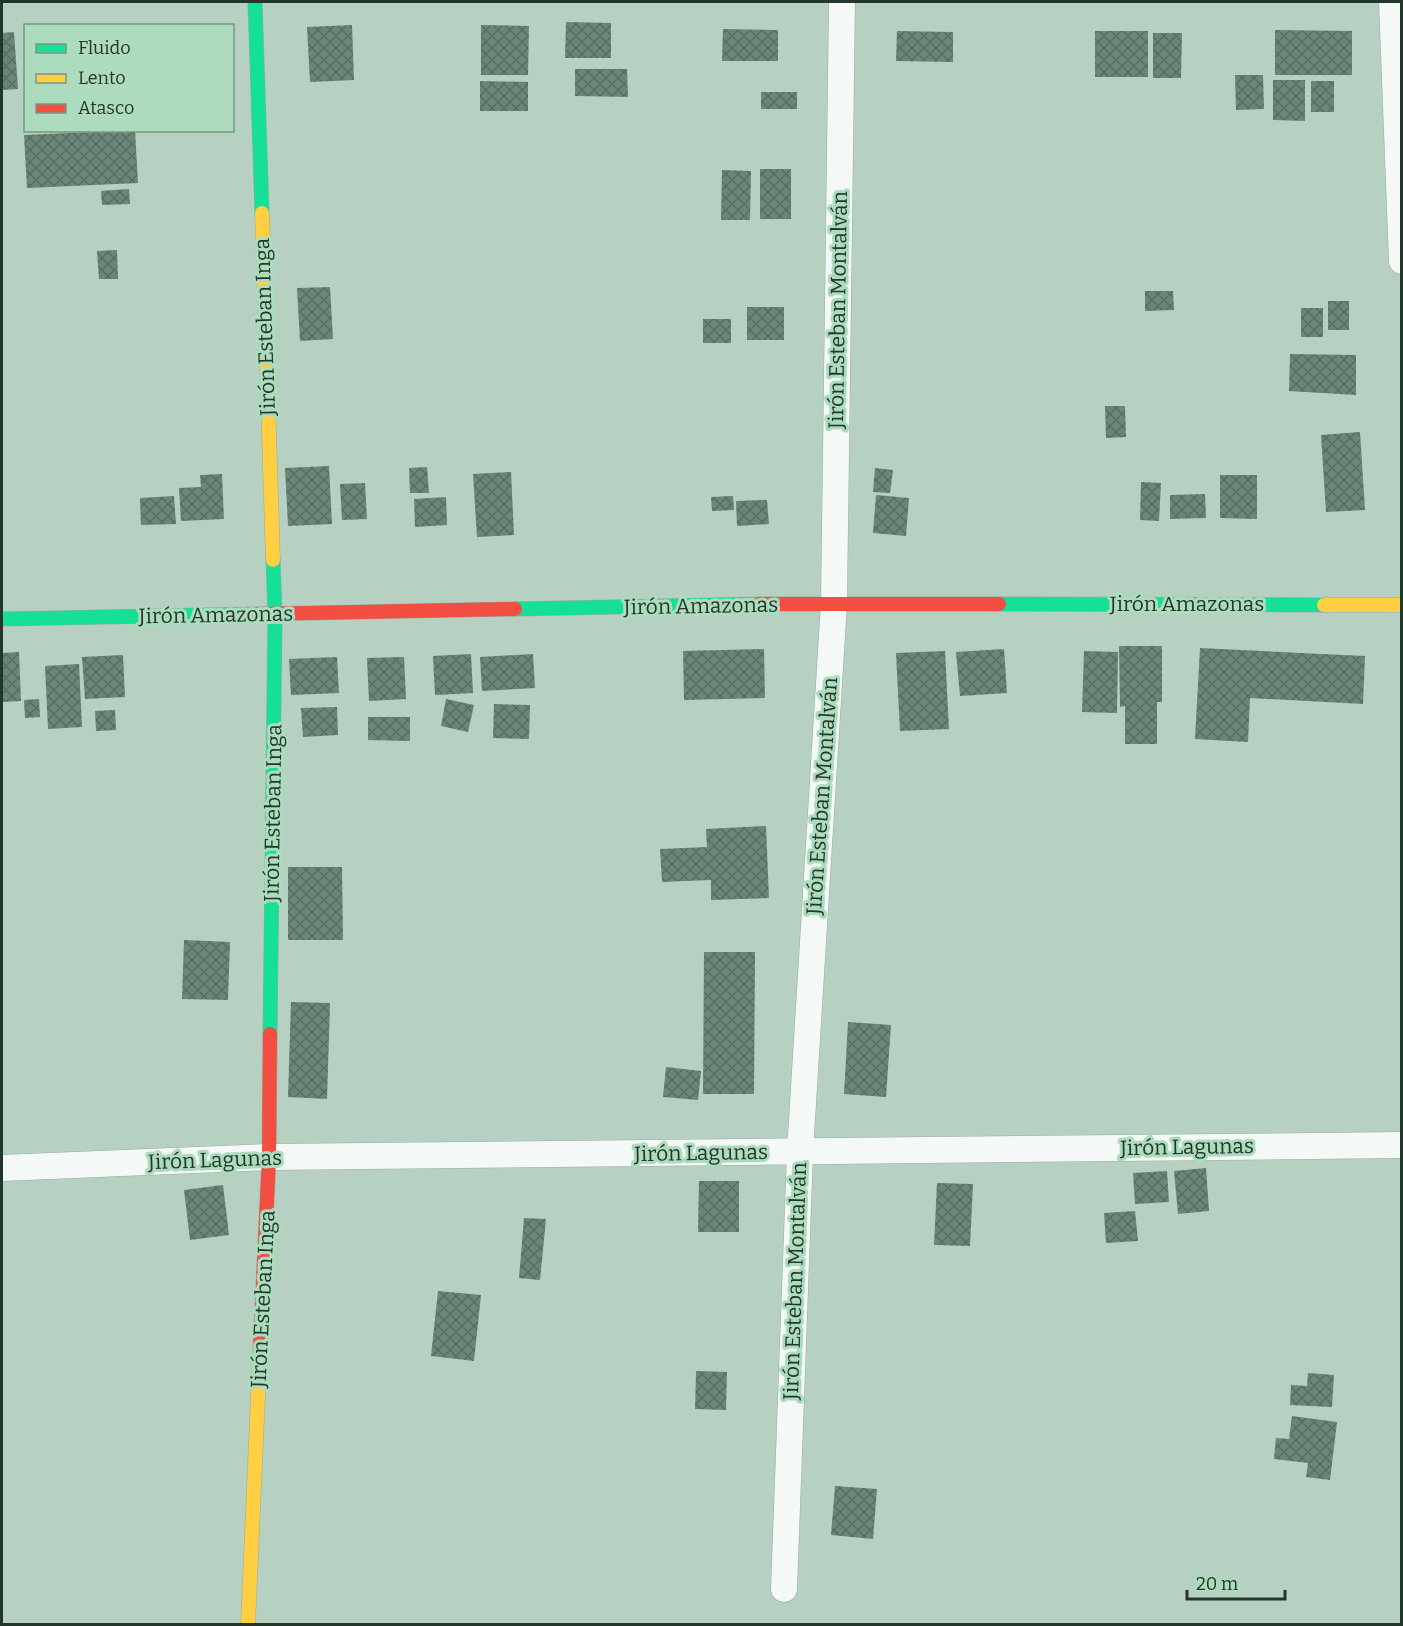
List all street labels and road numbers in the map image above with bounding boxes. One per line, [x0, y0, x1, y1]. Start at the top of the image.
street label: Jirón Esteban Montalván [823, 191, 853, 430]
street label: Jirón Esteban Inga [249, 237, 281, 417]
street label: Jirón Amazonas [1109, 591, 1264, 617]
street label: Jirón Amazonas [623, 592, 778, 620]
street label: Jirón Amazonas [138, 601, 293, 629]
street label: Jirón Esteban Montalván [801, 676, 843, 917]
street label: Jirón Esteban Inga [258, 723, 288, 903]
street label: Jirón Lagunas [1119, 1133, 1254, 1161]
street label: Jirón Lagunas [633, 1139, 768, 1167]
street label: Jirón Lagunas [147, 1145, 282, 1175]
street label: Jirón Esteban Montalván [778, 1162, 812, 1401]
street label: Jirón Esteban Inga [245, 1209, 281, 1390]

